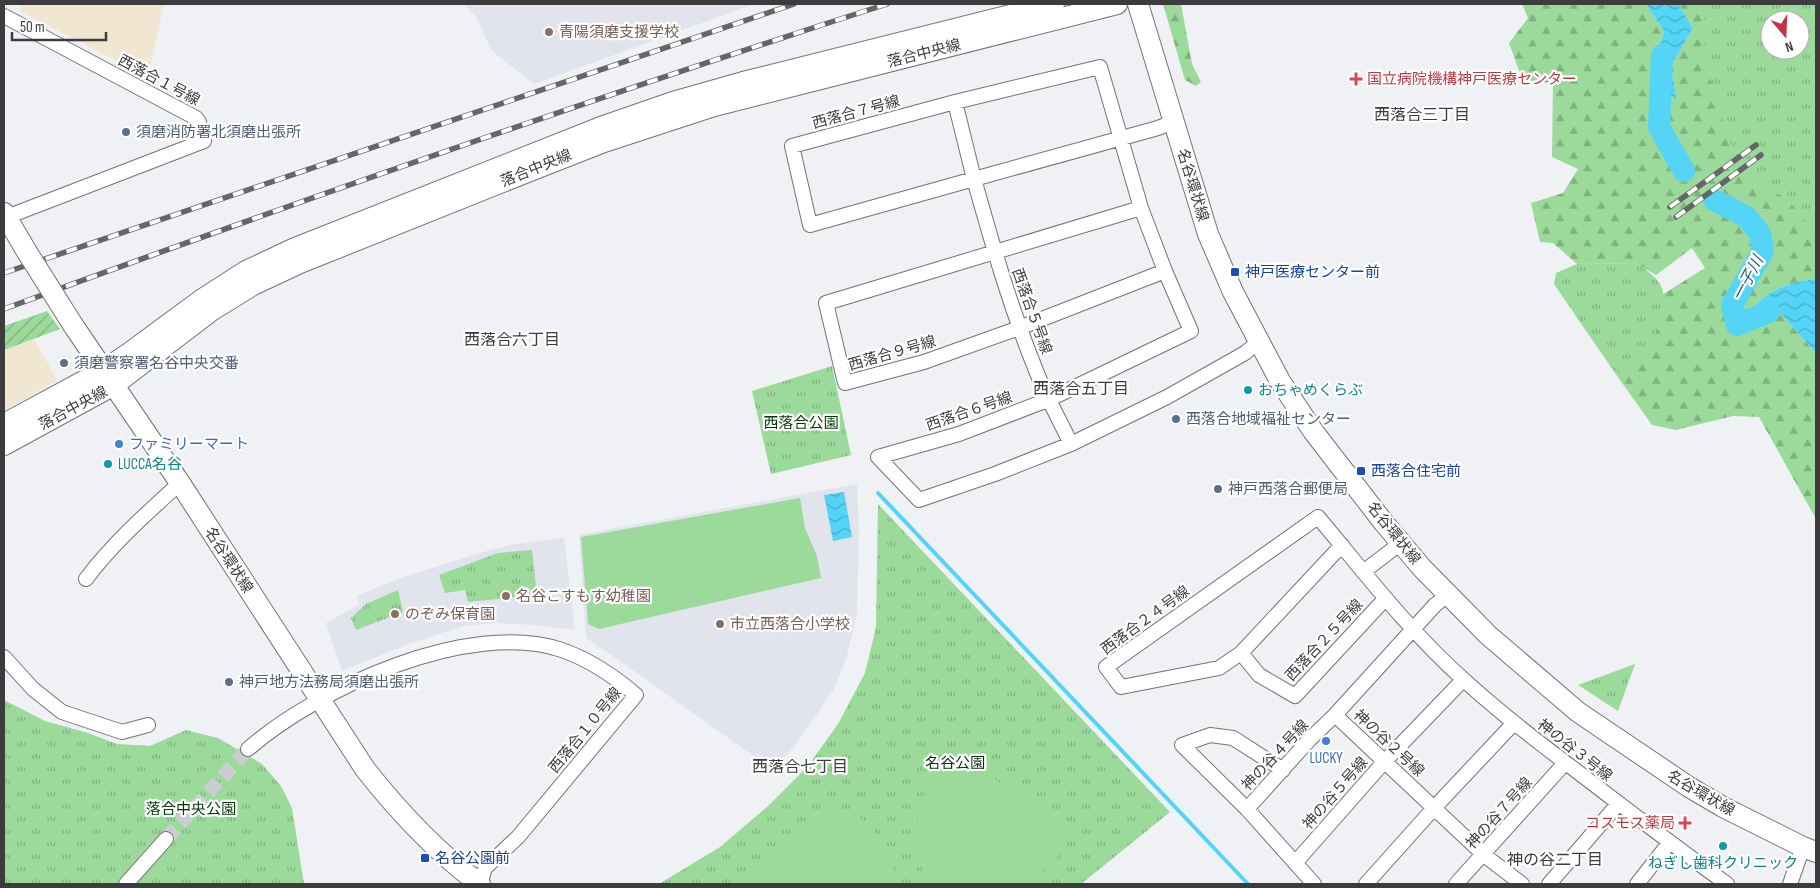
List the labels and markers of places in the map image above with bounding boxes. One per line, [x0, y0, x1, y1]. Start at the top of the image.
place label: 青陽須磨支援学校 [559, 23, 679, 42]
marker: 青陽須磨支援学校 [543, 26, 555, 38]
place label: 国立病院機構神戸医療センター [1367, 70, 1577, 89]
marker: 国立病院機構神戸医療センター [1349, 72, 1363, 86]
place label: 須磨消防署北須磨出張所 [136, 123, 301, 142]
marker: 須磨消防署北須磨出張所 [120, 126, 132, 138]
place label: 神戸医療センター前 [1245, 263, 1380, 282]
marker: 神戸医療センター前 [1229, 266, 1241, 278]
place label: 須磨警察署名谷中央交番 [74, 354, 239, 373]
marker: 須磨警察署名谷中央交番 [58, 357, 70, 369]
place label: おちゃめくらぶ [1258, 381, 1363, 400]
marker: おちゃめくらぶ [1242, 384, 1254, 396]
place label: 西落合地域福祉センター [1186, 410, 1351, 429]
marker: 西落合地域福祉センター [1170, 413, 1182, 425]
place label: ファミリーマート [129, 435, 249, 454]
marker: ファミリーマート [113, 438, 125, 450]
place label: LUCCA名谷 [118, 455, 182, 474]
marker: LUCCA名谷 [102, 458, 114, 470]
place label: 西落合住宅前 [1371, 462, 1461, 481]
marker: 西落合住宅前 [1355, 465, 1367, 477]
place label: 神戸西落合郵便局 [1228, 480, 1348, 499]
marker: 神戸西落合郵便局 [1212, 483, 1224, 495]
place label: 名谷こすもす幼稚園 [516, 587, 651, 606]
marker: 名谷こすもす幼稚園 [500, 590, 512, 602]
place label: のぞみ保育園 [405, 605, 495, 624]
marker: のぞみ保育園 [389, 608, 401, 620]
place label: 市立西落合小学校 [730, 615, 850, 634]
marker: 市立西落合小学校 [714, 618, 726, 630]
place label: 神戸地方法務局須磨出張所 [239, 673, 419, 692]
marker: 神戸地方法務局須磨出張所 [223, 676, 235, 688]
marker: LUCKY [1320, 735, 1332, 747]
place label: LUCKY [1309, 749, 1343, 768]
place label: コスモス薬局 [1585, 814, 1675, 833]
marker: コスモス薬局 [1679, 817, 1691, 829]
marker: ねぎし歯科クリニック [1717, 840, 1729, 852]
place label: 名谷公園前 [435, 849, 510, 868]
marker: 名谷公園前 [419, 852, 431, 864]
place label: ねぎし歯科クリニック [1648, 854, 1798, 873]

